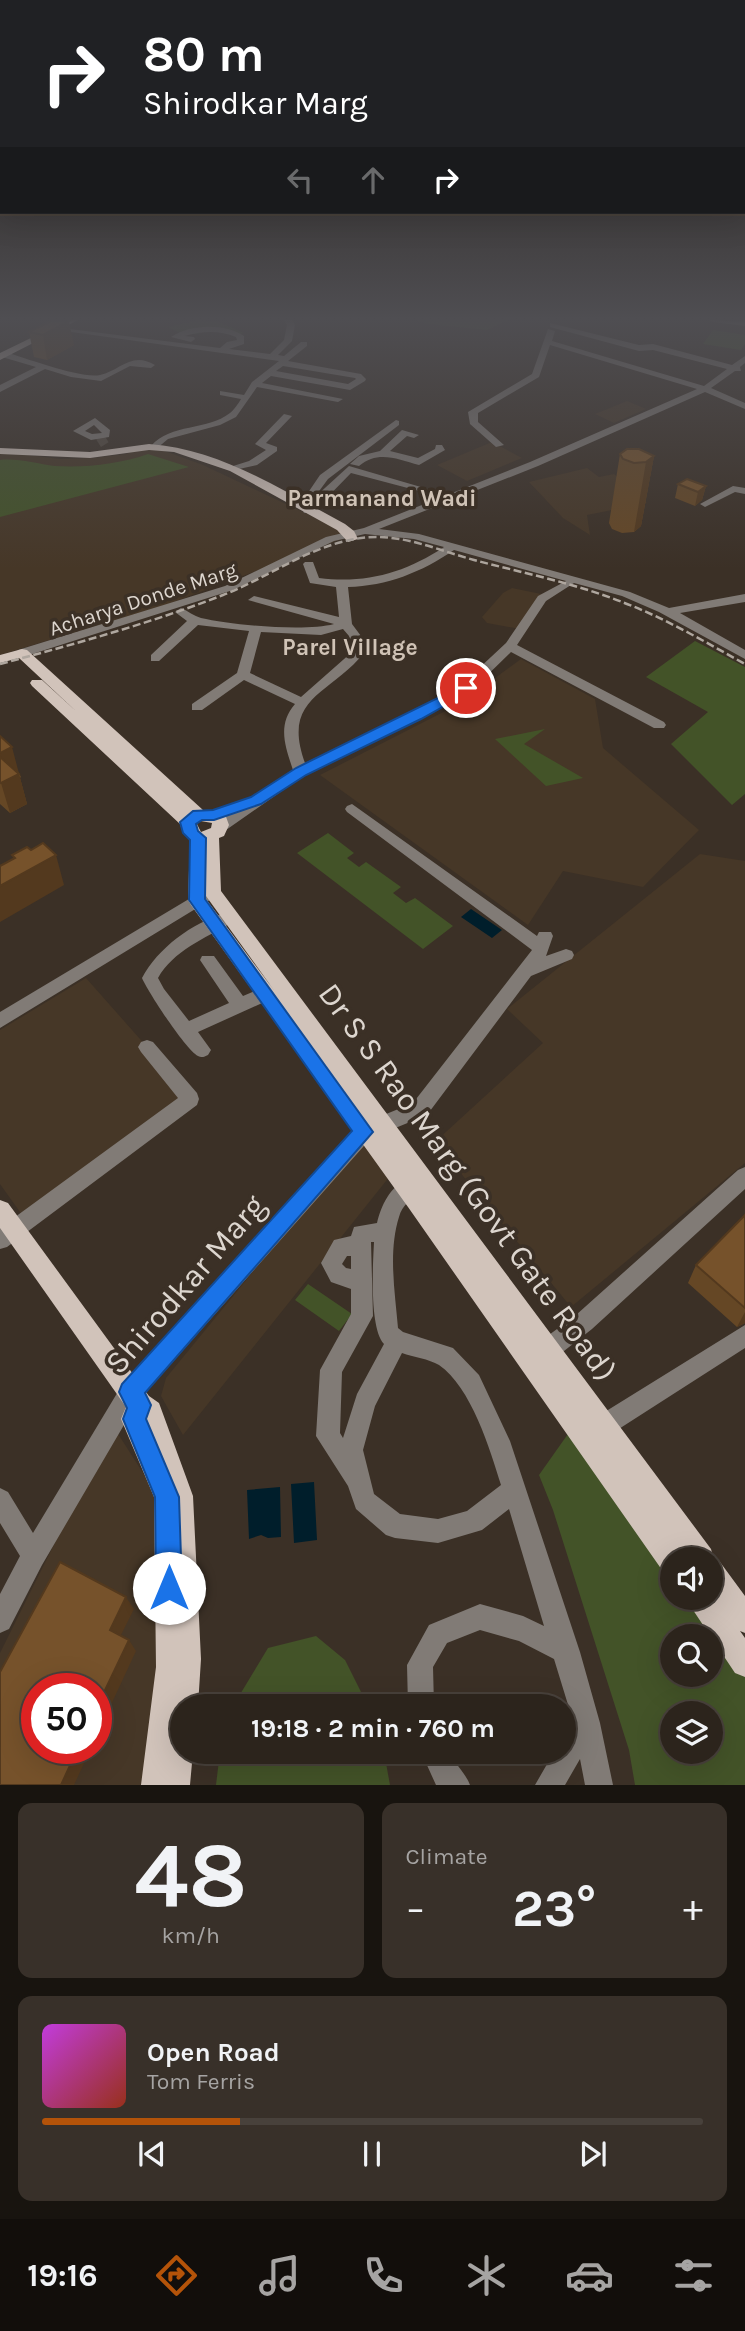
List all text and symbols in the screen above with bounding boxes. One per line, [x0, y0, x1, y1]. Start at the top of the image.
text: 80 m [143, 26, 265, 83]
icon: right [28, 28, 119, 119]
text: Shirodkar Marg [143, 85, 368, 122]
icon: left [281, 161, 319, 199]
icon: ahead [354, 161, 392, 199]
icon: right [427, 161, 465, 199]
district label: Parmanand Wadi [287, 485, 477, 512]
street label: Acharya Donde Marg [46, 557, 240, 641]
district label: Parel Village [282, 634, 418, 661]
pin [436, 658, 496, 718]
icon: arrive [447, 669, 485, 707]
street label: Dr S S Rao Marg (Govt Gate Road) [311, 976, 624, 1388]
street label: Shirodkar Marg [98, 1187, 273, 1381]
map controls [660, 1547, 723, 1764]
button: sound [660, 1547, 723, 1610]
position arrow [132, 1551, 206, 1625]
button: search [660, 1624, 723, 1687]
speed limit sign: 50 [21, 1673, 112, 1764]
button: layers [660, 1701, 723, 1764]
text: 19:18 · 2 min · 760 m [251, 1713, 495, 1744]
text: 48 [134, 1823, 247, 1929]
text: Climate [406, 1843, 488, 1870]
text: 23° [512, 1878, 596, 1939]
text: − [406, 1886, 425, 1931]
text: + [683, 1886, 703, 1931]
text: km/h [162, 1922, 220, 1949]
text: Open Road [147, 2037, 280, 2068]
text: Tom Ferris [147, 2068, 255, 2095]
icon: previous [133, 2135, 171, 2173]
icon: pause [353, 2135, 391, 2173]
icon: next [574, 2135, 612, 2173]
icon: directions [152, 2251, 201, 2300]
icon: music [255, 2251, 304, 2300]
icon: phone [359, 2251, 408, 2300]
icon: climate [462, 2251, 511, 2300]
icon: car [565, 2251, 614, 2300]
icon: filters [669, 2251, 718, 2300]
text: 19:16 [27, 2257, 98, 2294]

